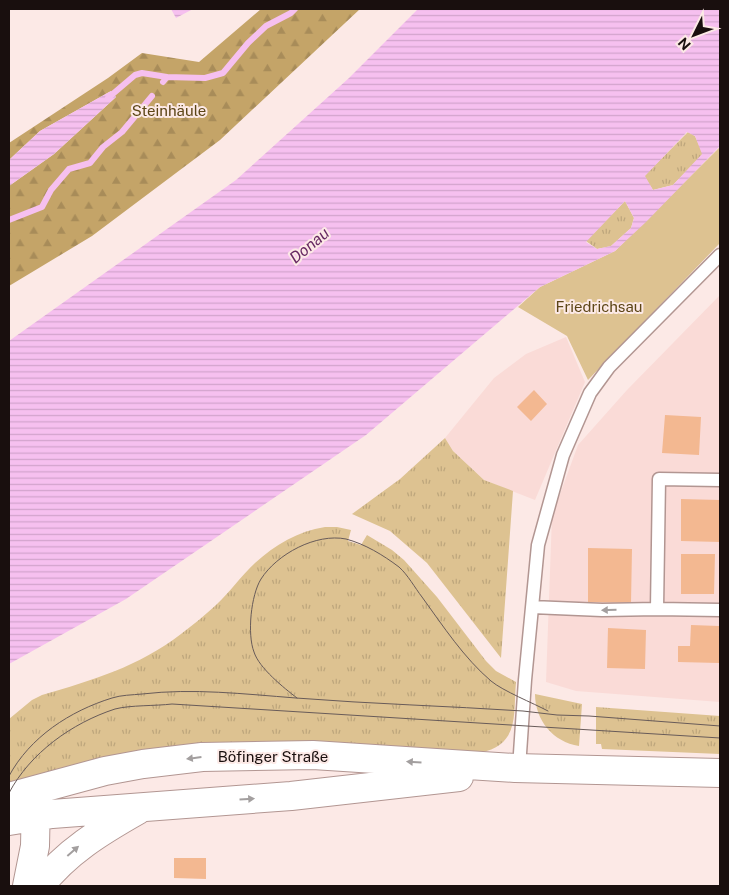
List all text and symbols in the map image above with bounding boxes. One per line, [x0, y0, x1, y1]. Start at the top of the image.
north arrow [669, 10, 719, 60]
text: N [675, 34, 694, 53]
park label: Steinhäule [132, 102, 206, 119]
water label: Donau [286, 223, 333, 267]
park label: Friedrichsau [556, 298, 642, 315]
one-way arrow [600, 606, 616, 614]
street label: Böfinger Straße [218, 748, 328, 765]
one-way arrow [186, 754, 202, 762]
one-way arrow [405, 757, 421, 765]
one-way arrow [239, 794, 255, 802]
one-way arrow [67, 845, 79, 857]

